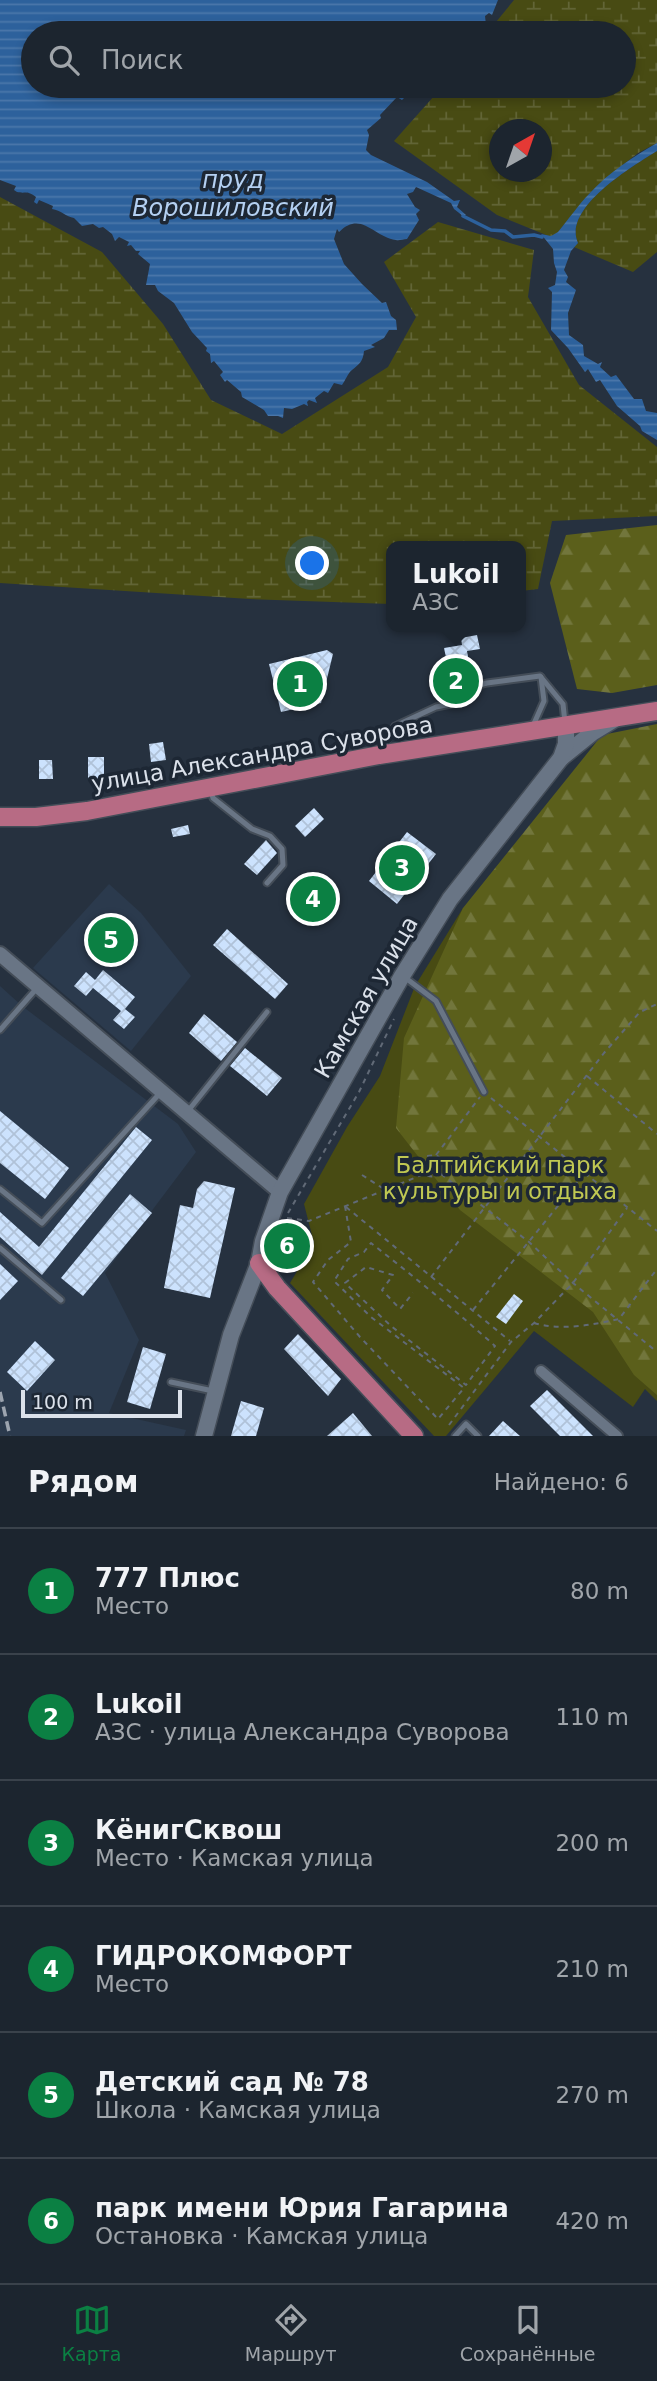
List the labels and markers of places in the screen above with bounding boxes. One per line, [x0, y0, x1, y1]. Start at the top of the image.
pin: 2 [433, 655, 479, 707]
pin: 1 [277, 658, 323, 710]
pin: 3 [379, 842, 425, 894]
pin: 4 [290, 873, 336, 925]
pin: 5 [88, 914, 134, 966]
pin: 6 [264, 1220, 310, 1272]

